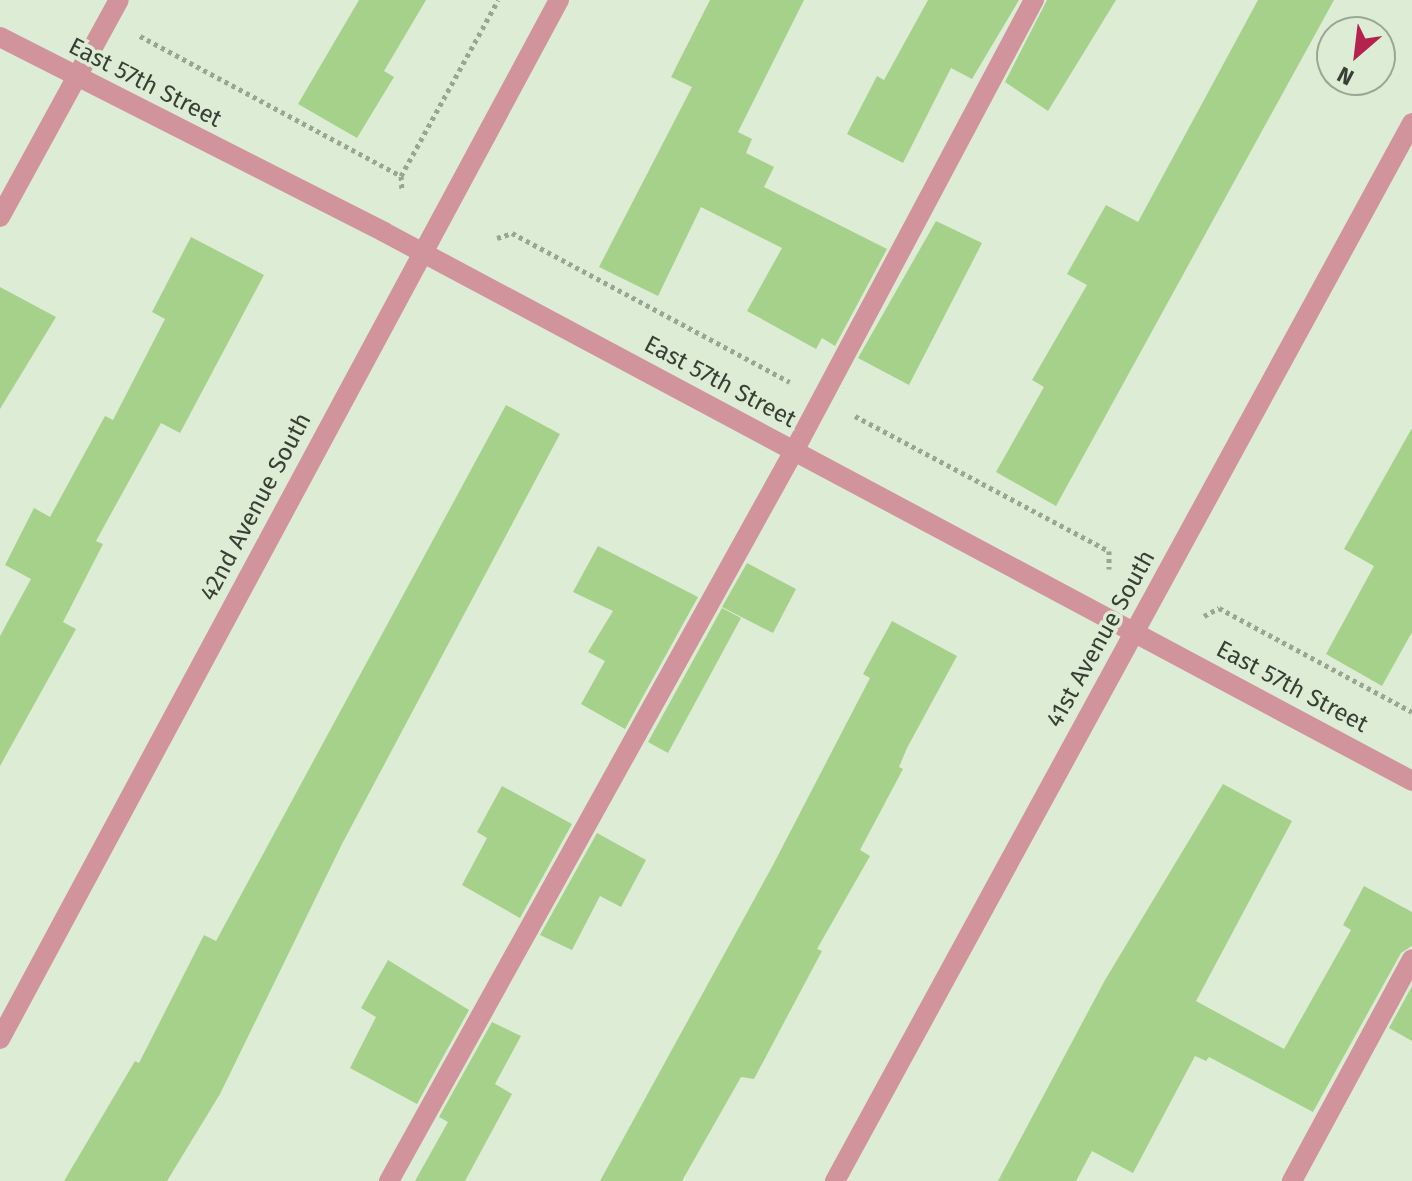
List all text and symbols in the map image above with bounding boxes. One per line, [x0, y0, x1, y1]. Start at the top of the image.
north arrow [1316, 16, 1396, 96]
street label: East 57th Street [64, 32, 226, 134]
text: N [1333, 61, 1358, 91]
street label: East 57th Street [639, 330, 801, 434]
street label: 42nd Avenue South [194, 408, 318, 606]
street label: 41st Avenue South [1040, 546, 1162, 732]
street label: East 57th Street [1211, 635, 1373, 739]

